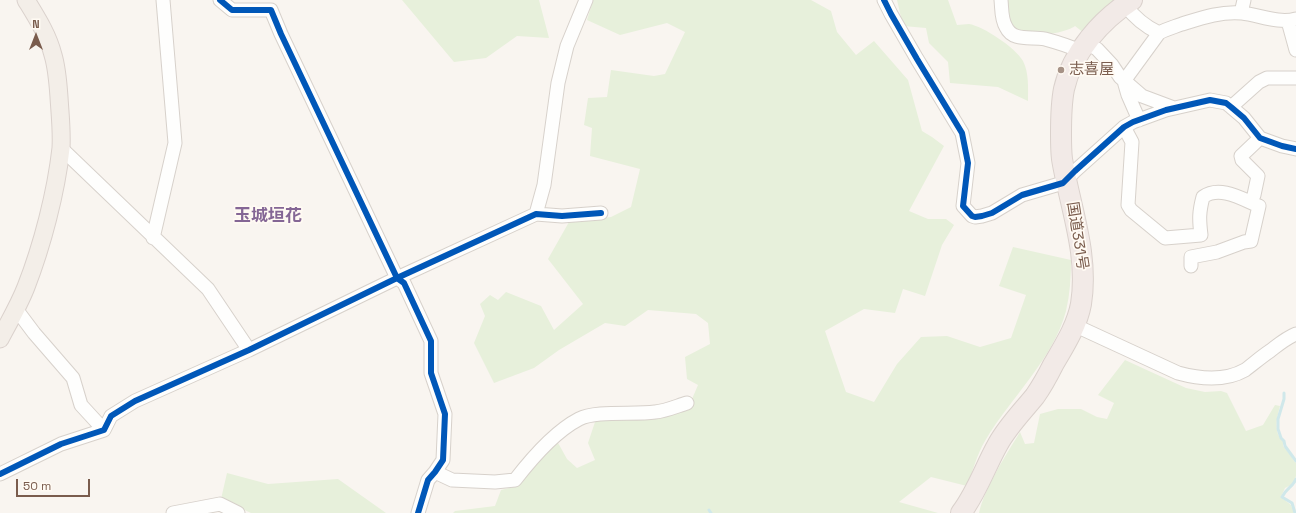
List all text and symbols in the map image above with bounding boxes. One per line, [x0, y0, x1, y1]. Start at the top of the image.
north arrow [16, 16, 56, 56]
text: N [32, 17, 40, 31]
place label: 志喜屋 [1069, 61, 1114, 79]
marker: 志喜屋 [1056, 65, 1066, 75]
street label: 国道331号 [1063, 200, 1091, 272]
district label: 玉城垣花 [234, 206, 302, 226]
scale bar [18, 471, 92, 497]
text: 50 m [23, 478, 51, 494]

